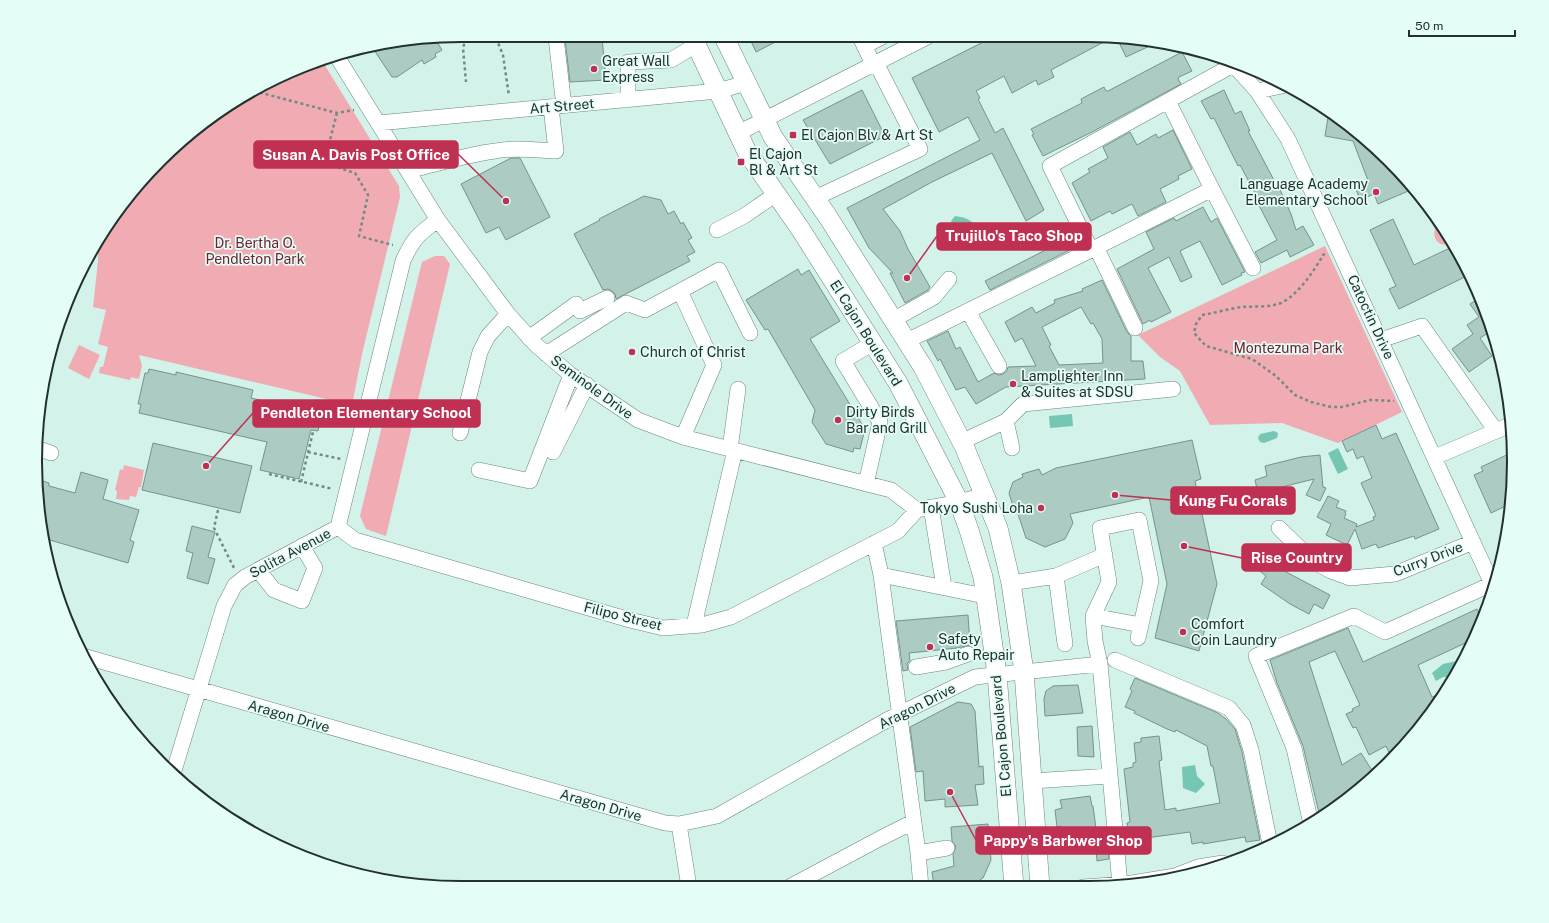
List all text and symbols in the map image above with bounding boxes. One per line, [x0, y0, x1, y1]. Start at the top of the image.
scale bar [1409, 12, 1515, 38]
text: 50 m [1415, 19, 1443, 33]
place label: Great Wall Express [602, 53, 670, 85]
marker: Great Wall Express [589, 64, 599, 74]
street label: Art Street [529, 95, 595, 117]
place label: El Cajon Blv & Art St [801, 127, 933, 143]
marker: El Cajon Blv & Art St [788, 130, 798, 140]
callout: Susan A. Davis Post Office [254, 141, 458, 168]
text: Susan A. Davis Post Office [262, 146, 450, 163]
place label: El Cajon Bl & Art St [749, 146, 818, 178]
marker: El Cajon Bl & Art St [736, 157, 746, 167]
place label: Language Academy Elementary School [1240, 176, 1369, 208]
marker: Language Academy Elementary School [1371, 187, 1381, 197]
callout: Trujillo's Taco Shop [937, 223, 1091, 250]
text: Trujillo's Taco Shop [945, 227, 1083, 244]
park label: Dr. Bertha O. Pendleton Park [205, 235, 305, 267]
street label: Catoctin Drive [1344, 272, 1398, 362]
street label: El Cajon Boulevard [827, 277, 905, 389]
park label: Montezuma Park [1233, 340, 1343, 356]
place label: Church of Christ [640, 344, 746, 360]
marker: Church of Christ [627, 347, 637, 357]
street label: Seminole Drive [548, 352, 636, 422]
place label: Lamplighter Inn & Suites at SDSU [1021, 368, 1133, 400]
marker: Lamplighter Inn & Suites at SDSU [1008, 379, 1018, 389]
callout: Pendleton Elementary School [253, 400, 480, 427]
text: Pendleton Elementary School [260, 404, 472, 421]
place label: Dirty Birds Bar and Grill [846, 404, 927, 436]
marker: Dirty Birds Bar and Grill [833, 415, 843, 425]
callout: Kung Fu Corals [1171, 487, 1295, 514]
text: Kung Fu Corals [1179, 492, 1288, 509]
place label: Tokyo Sushi Loha [920, 500, 1033, 516]
marker: Tokyo Sushi Loha [1036, 503, 1046, 513]
street label: Solita Avenue [247, 525, 333, 581]
street label: Curry Drive [1391, 538, 1465, 580]
callout: Rise Country [1242, 544, 1351, 571]
text: Rise Country [1251, 549, 1344, 566]
street label: Filipo Street [582, 599, 664, 633]
place label: Comfort Coin Laundry [1191, 616, 1278, 648]
marker: Comfort Coin Laundry [1178, 627, 1188, 637]
place label: Safety Auto Repair [938, 631, 1015, 663]
marker: Safety Auto Repair [925, 642, 935, 652]
street label: El Cajon Boulevard [988, 674, 1014, 798]
street label: Aragon Drive [876, 680, 958, 732]
street label: Aragon Drive [246, 697, 332, 735]
street label: Aragon Drive [558, 786, 644, 824]
callout: Pappy's Barbwer Shop [976, 827, 1151, 854]
text: Pappy's Barbwer Shop [983, 832, 1143, 849]

